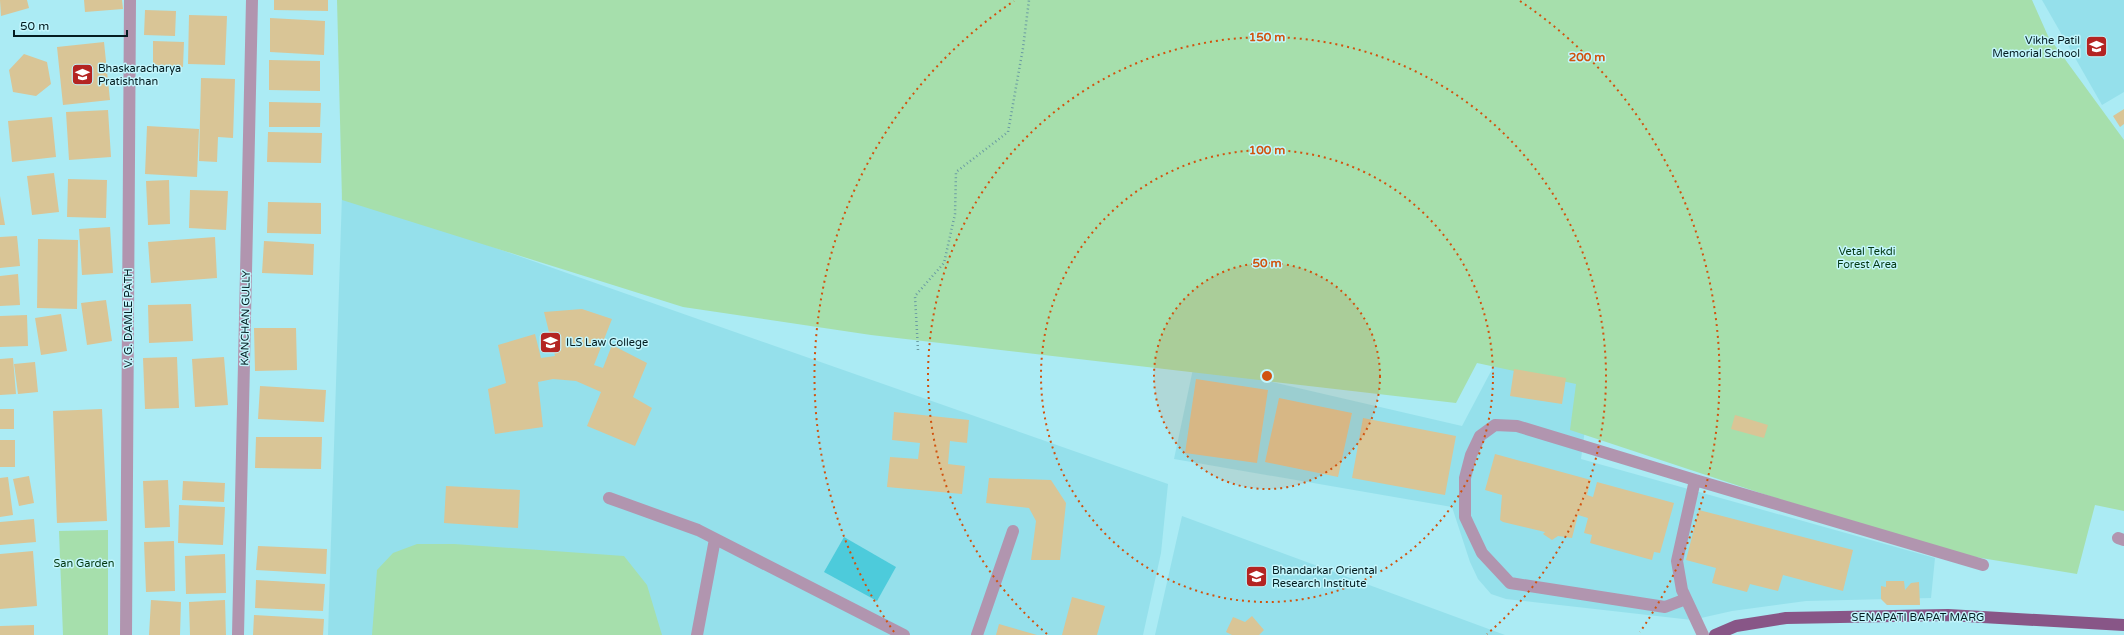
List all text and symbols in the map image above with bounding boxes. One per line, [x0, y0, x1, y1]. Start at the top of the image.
scale bar [14, 12, 127, 38]
text: 50 m [20, 19, 49, 33]
text: 150 m [1249, 30, 1285, 44]
school or university icon: Vikhe Patil Memorial School [2083, 33, 2109, 59]
place label: Vikhe Patil Memorial School [1992, 34, 2080, 60]
text: 200 m [1569, 50, 1605, 64]
school or university icon: Bhaskaracharya Pratishthan [70, 61, 96, 87]
place label: Bhaskaracharya Pratishthan [98, 62, 181, 88]
text: 100 m [1249, 143, 1285, 157]
park label: Vetal Tekdi Forest Area [1837, 245, 1897, 271]
text: 50 m [1252, 256, 1282, 270]
street label: V. G. DAMLE PATH [122, 268, 135, 368]
street label: KANCHAN GULLY [238, 270, 253, 366]
school or university icon: ILS Law College [537, 329, 563, 355]
place label: ILS Law College [566, 336, 648, 349]
centre of rings [1260, 369, 1274, 383]
park label: San Garden [54, 557, 114, 570]
school or university icon: Bhandarkar Oriental Research Institute [1243, 563, 1269, 589]
place label: Bhandarkar Oriental Research Institute [1272, 564, 1377, 590]
street label: SENAPATI BAPAT MARG [1852, 611, 1984, 624]

